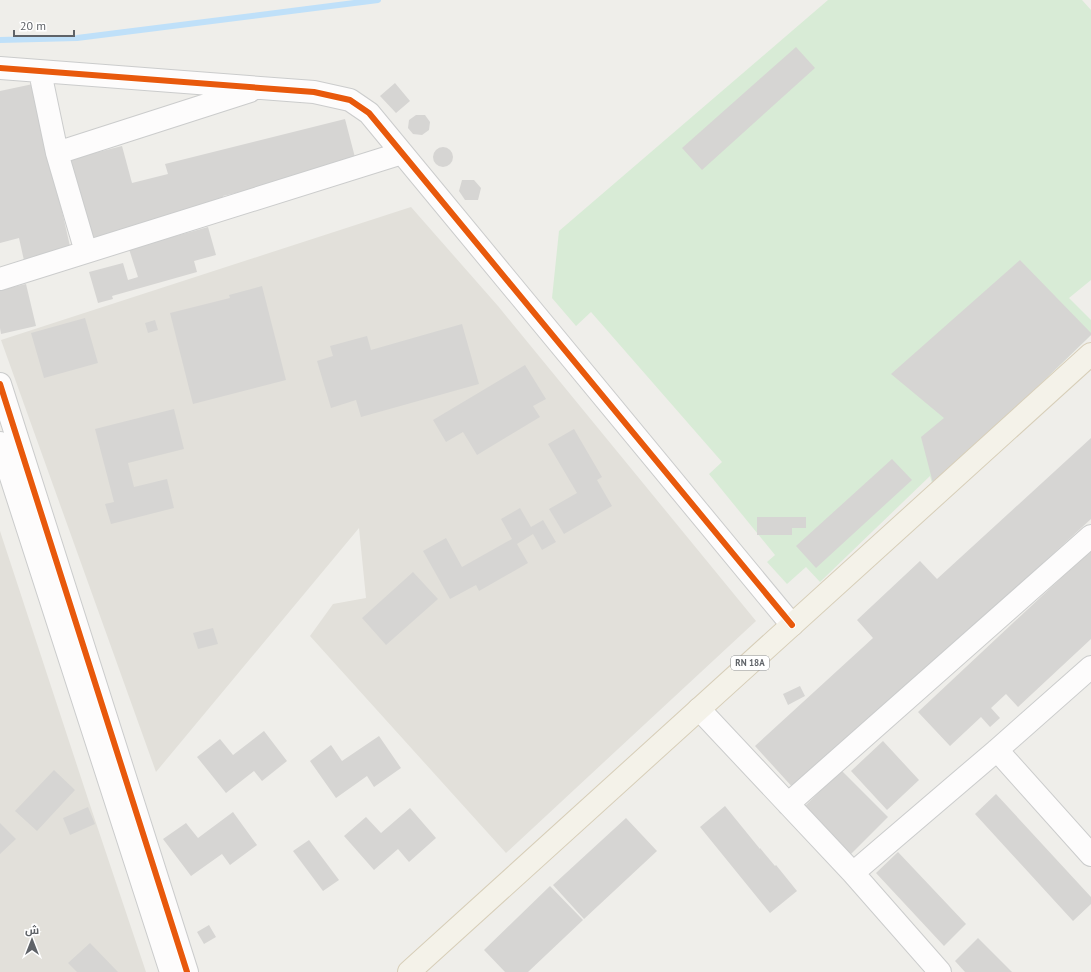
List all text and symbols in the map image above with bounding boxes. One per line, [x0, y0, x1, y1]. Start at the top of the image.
scale bar [14, 12, 74, 38]
text: 20 m [20, 18, 46, 33]
road number: RN 18A [731, 656, 769, 670]
north arrow [12, 920, 52, 960]
text: ش [25, 923, 39, 937]

